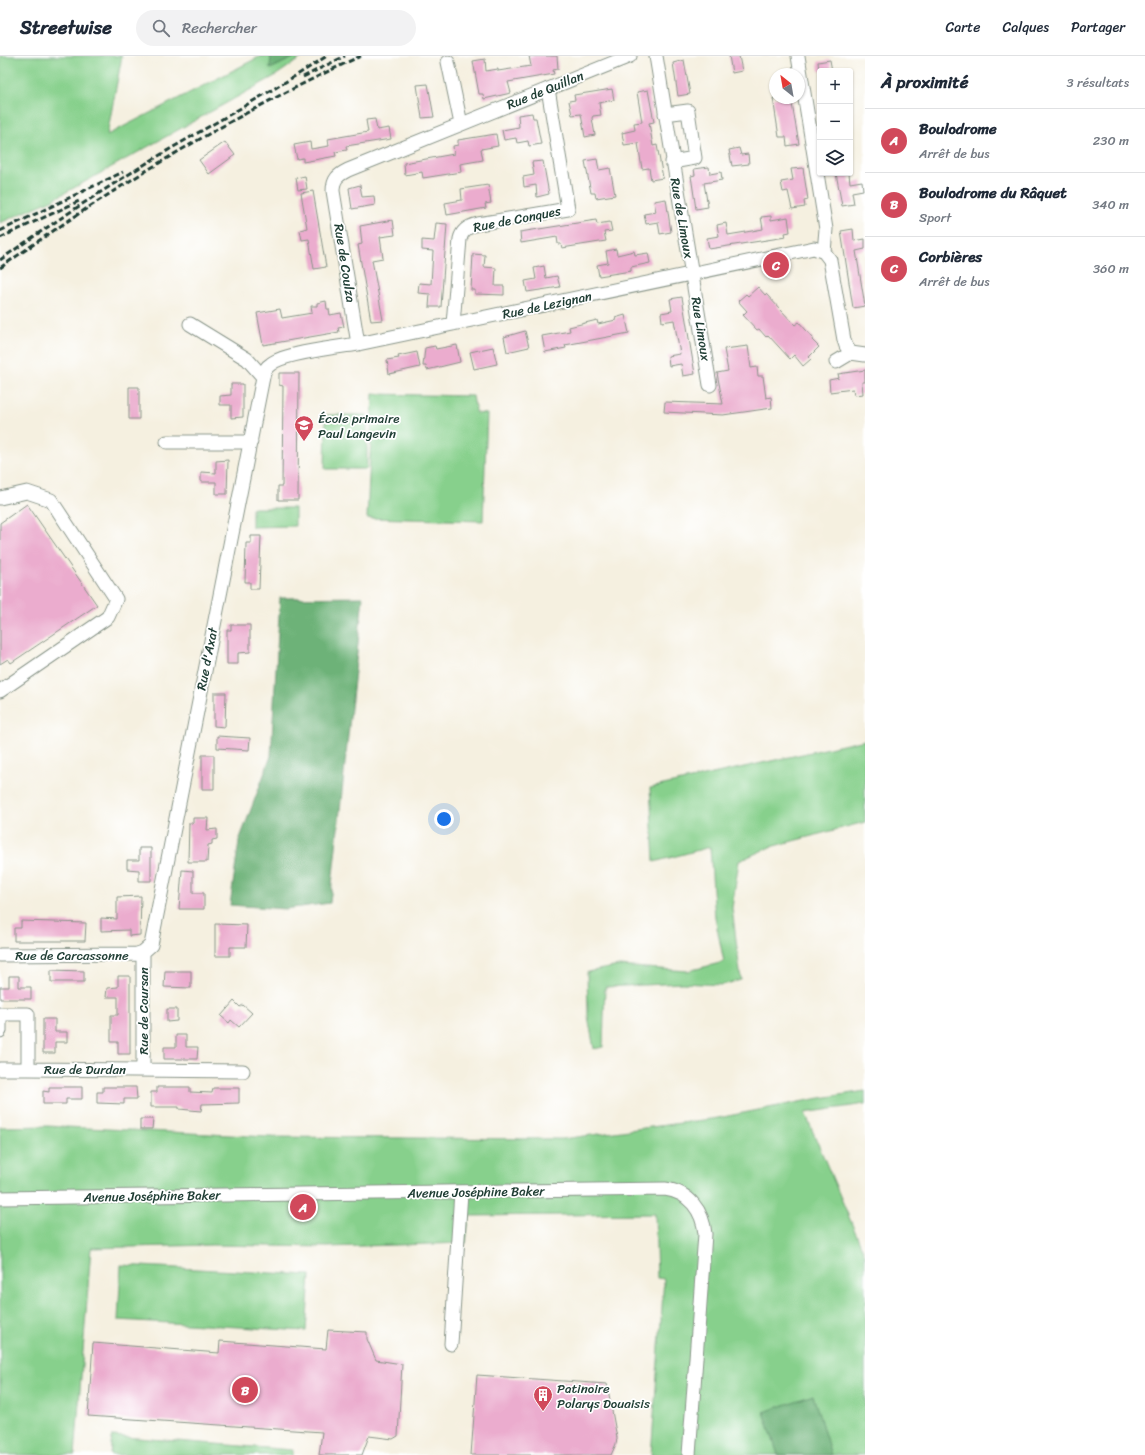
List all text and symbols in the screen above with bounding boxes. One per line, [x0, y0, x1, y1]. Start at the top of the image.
search box [136, 10, 416, 46]
text: Streetwise [20, 11, 112, 44]
text: Rechercher [182, 15, 257, 41]
text: Carte [946, 15, 980, 40]
text: Calques [1002, 15, 1049, 40]
text: Partager [1071, 15, 1125, 40]
icon: search [150, 17, 172, 39]
street label: Rue de Quillan [503, 64, 587, 116]
text: À proximité [881, 67, 968, 97]
north arrow [769, 68, 805, 104]
map controls [817, 68, 853, 176]
button: + [817, 68, 853, 104]
text: 3 résultats [1067, 71, 1129, 94]
button: − [817, 104, 853, 140]
text: Boulodrome [919, 116, 997, 142]
text: A [890, 129, 898, 152]
text: 230 m [1093, 129, 1129, 152]
button: layers [817, 140, 853, 176]
text: Arrêt de bus [919, 142, 990, 165]
street label: Rue de Limoux [664, 176, 700, 260]
text: Boulodrome du Râquet [919, 180, 1067, 206]
text: B [890, 193, 898, 216]
text: 340 m [1092, 193, 1129, 216]
street label: Rue de Conques [471, 199, 564, 239]
text: Sport [919, 206, 951, 229]
street label: Rue de Coulza [327, 222, 363, 305]
text: Corbières [919, 244, 982, 270]
pin: C [763, 250, 789, 280]
text: C [890, 257, 898, 280]
text: 360 m [1093, 257, 1129, 280]
text: Arrêt de bus [919, 270, 990, 293]
street label: Rue de Lezignan [500, 284, 594, 326]
street label: Rue Limoux [685, 295, 717, 363]
place label: École primaire Paul Langevin [318, 407, 400, 445]
school or university icon: École primaire Paul Langevin [293, 414, 315, 442]
street label: Rue d'Axat [190, 625, 224, 692]
your location [434, 809, 454, 829]
street label: Rue de Carcassonne [15, 944, 129, 967]
street label: Rue de Coursan [132, 967, 155, 1055]
street label: Rue de Durdan [44, 1058, 126, 1081]
street label: Avenue Joséphine Baker [406, 1179, 545, 1205]
street label: Avenue Joséphine Baker [82, 1183, 221, 1209]
pin: A [290, 1192, 316, 1222]
pin: B [232, 1375, 258, 1405]
place label: Patinoire Polarys Douaisis [557, 1377, 650, 1415]
building icon: Patinoire Polarys Douaisis [532, 1384, 554, 1412]

